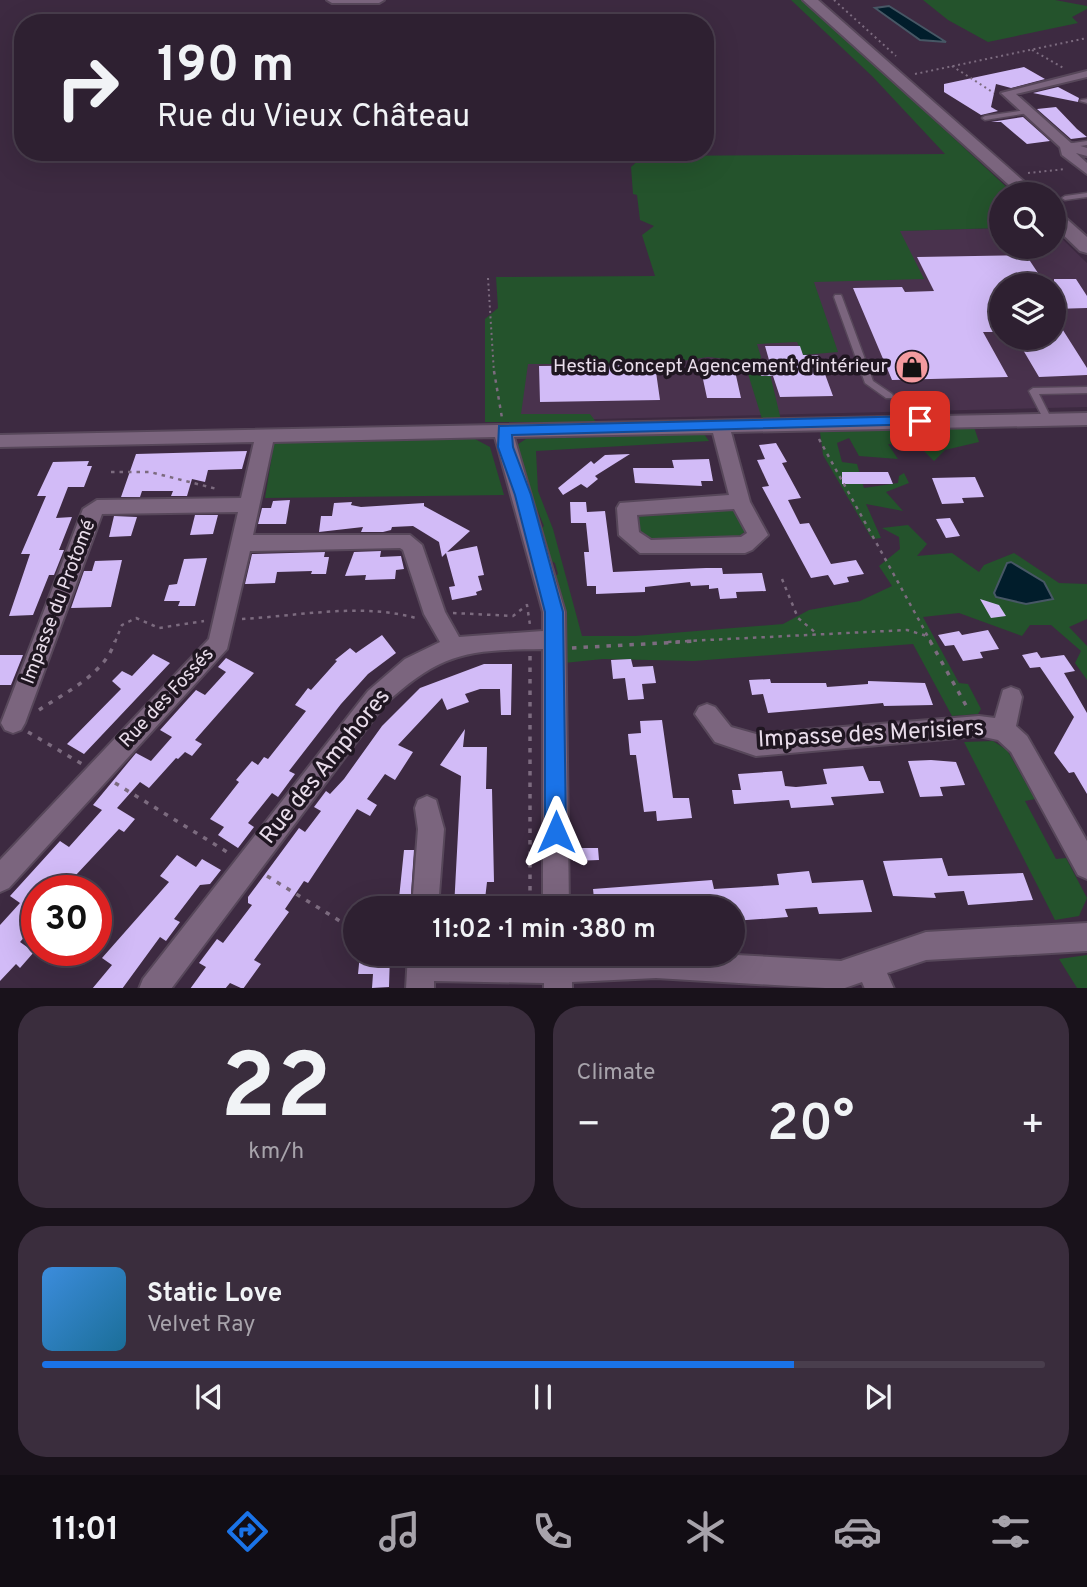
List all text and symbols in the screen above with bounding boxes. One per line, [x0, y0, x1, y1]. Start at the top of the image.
text: 190 m [157, 37, 294, 99]
icon: right [42, 42, 133, 133]
text: Rue du Vieux Château [157, 98, 470, 138]
map controls [989, 182, 1066, 350]
button: search [989, 182, 1066, 259]
button: layers [989, 273, 1066, 350]
shop icon: Hestia Concept Agencement d'intérieur [893, 348, 931, 386]
place label: Hestia Concept Agencement d'intérieur [553, 355, 889, 379]
pin [890, 391, 950, 451]
icon: arrive [901, 402, 939, 440]
street label: Impasse du Protomé [17, 516, 101, 688]
street label: Rue des Fossés [115, 643, 219, 753]
street label: Rue des Amphores [254, 683, 398, 851]
street label: Impasse des Merisiers [757, 715, 985, 755]
position arrow [519, 795, 593, 869]
speed limit sign: 30 [21, 875, 112, 966]
text: 11:02 · 1 min · 380 m [432, 914, 656, 947]
text: 22 [221, 1035, 332, 1150]
text: Climate [577, 1059, 655, 1088]
text: 20° [767, 1093, 854, 1159]
text: − [577, 1102, 601, 1151]
text: + [1020, 1102, 1045, 1151]
text: km/h [248, 1138, 304, 1167]
text: Static Love [147, 1278, 282, 1311]
text: Velvet Ray [147, 1311, 255, 1340]
icon: previous [190, 1378, 228, 1416]
icon: pause [524, 1378, 562, 1416]
icon: next [859, 1378, 897, 1416]
icon: directions [223, 1507, 272, 1556]
icon: music [375, 1507, 424, 1556]
icon: phone [528, 1507, 577, 1556]
icon: climate [681, 1507, 730, 1556]
icon: car [833, 1507, 882, 1556]
icon: filters [986, 1507, 1035, 1556]
text: 11:01 [52, 1511, 119, 1551]

